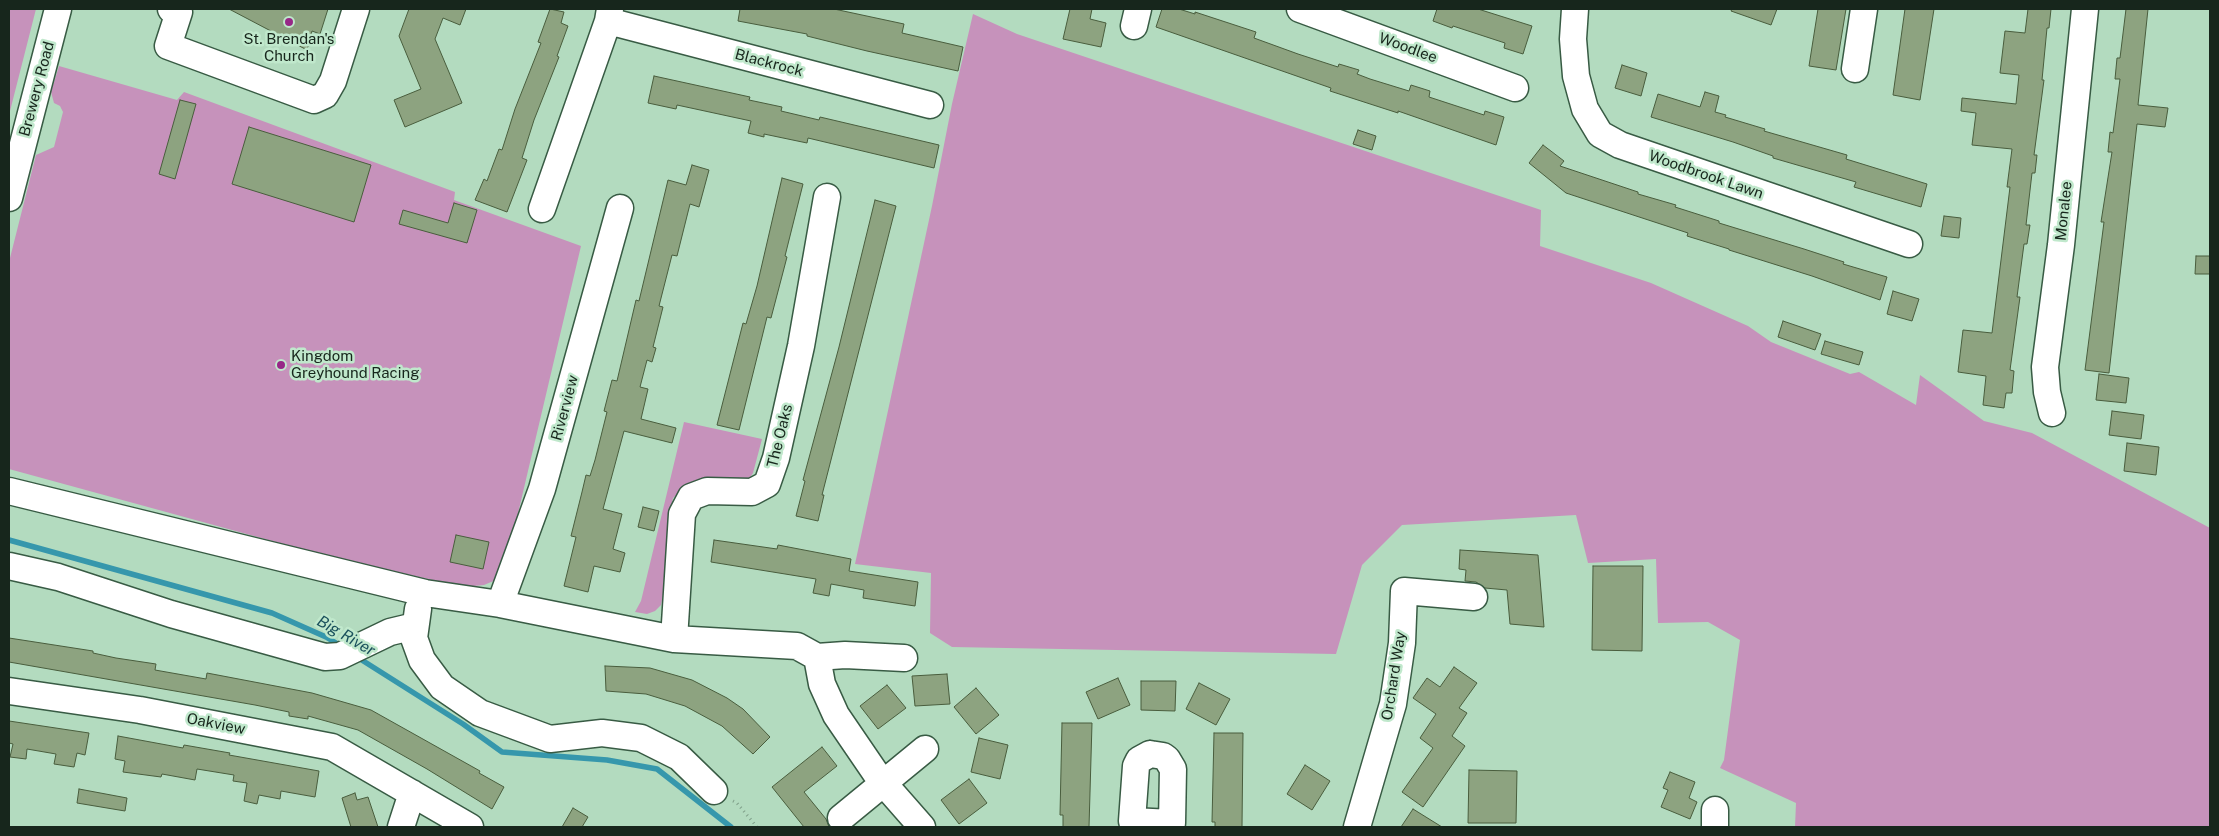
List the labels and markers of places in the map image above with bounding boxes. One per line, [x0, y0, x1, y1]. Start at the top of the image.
marker: St. Brendan's Church [283, 16, 295, 28]
place label: St. Brendan's Church [244, 30, 334, 65]
place label: Kingdom Greyhound Racing [291, 347, 419, 382]
marker: Kingdom Greyhound Racing [275, 359, 287, 371]

